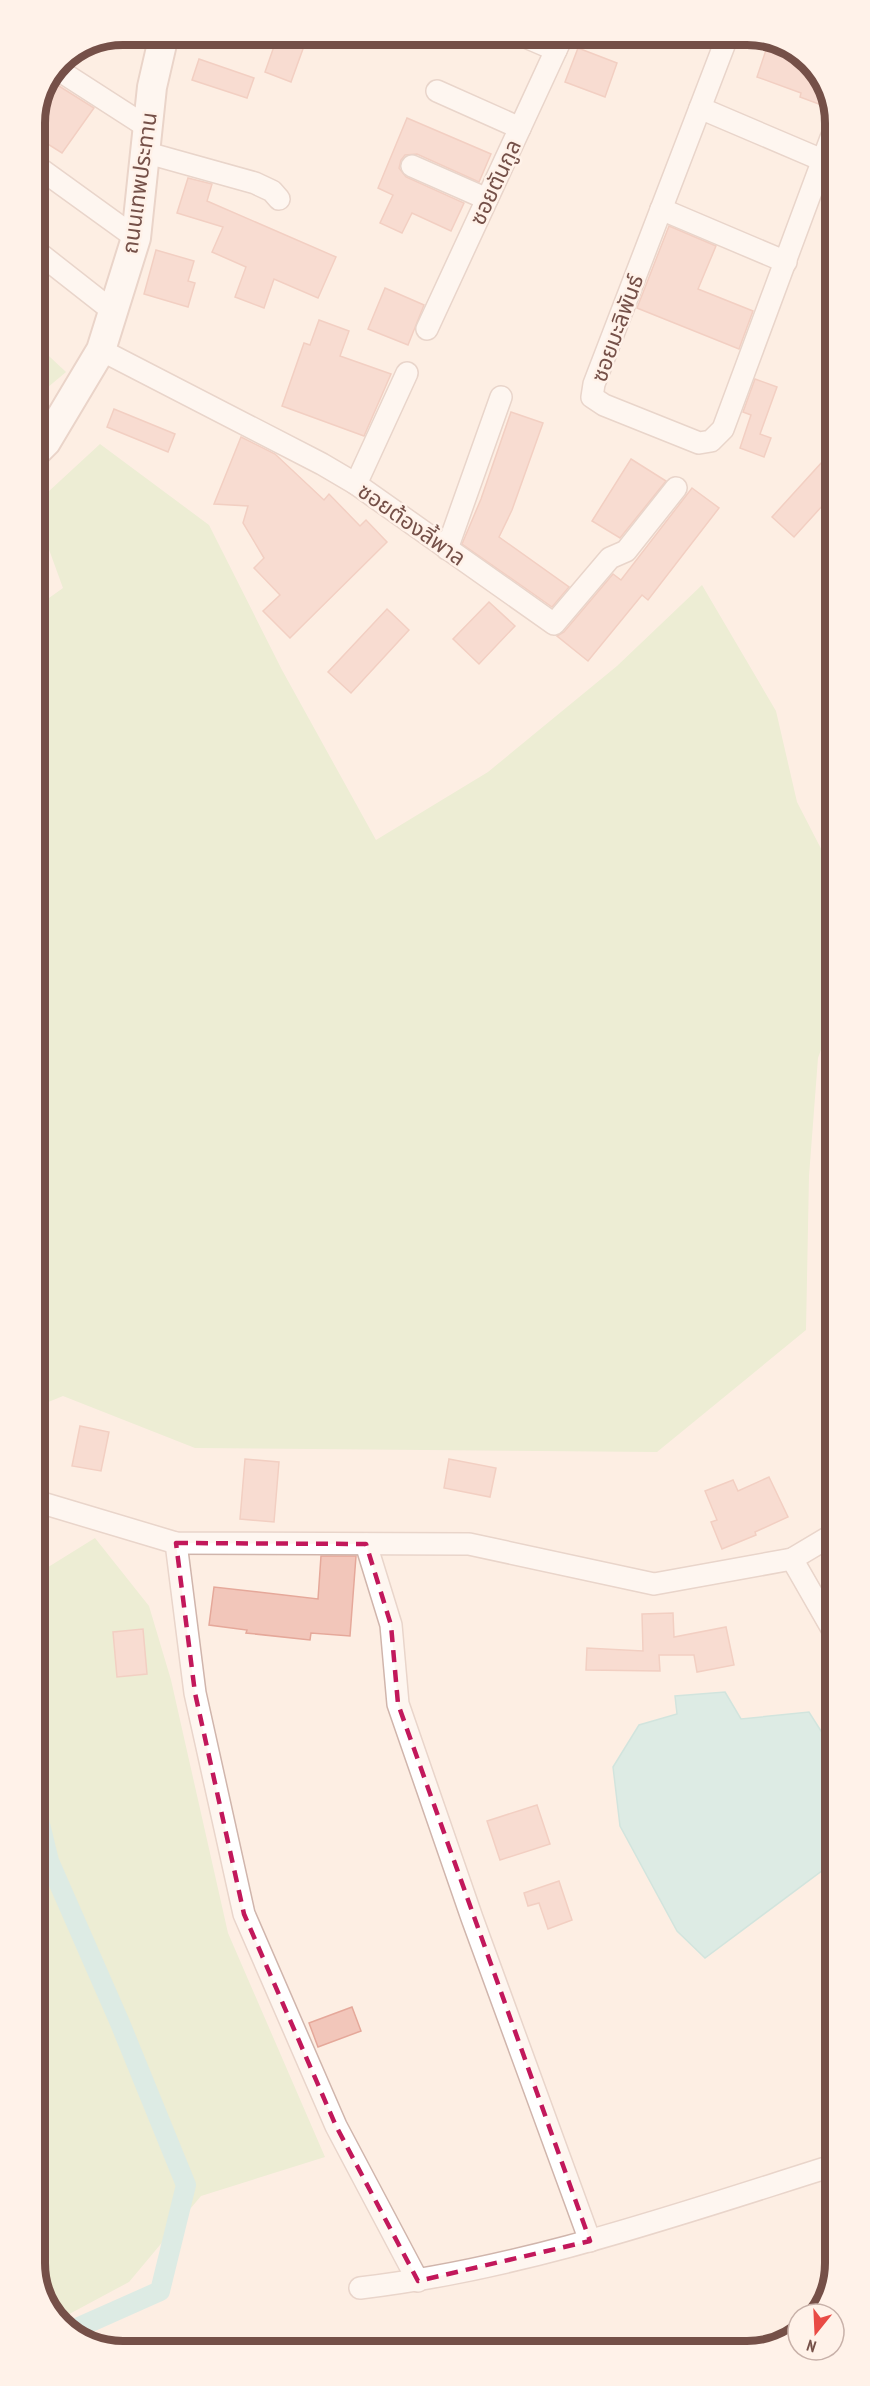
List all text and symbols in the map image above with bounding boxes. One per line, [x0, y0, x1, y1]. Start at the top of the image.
street label: ถนนเทพประทาน [115, 110, 163, 256]
street label: ซอยตันกูล [463, 135, 527, 229]
street label: ซอยมะลิพันธ์ [585, 270, 649, 385]
street label: ซอยต้องลี้พาล [352, 476, 472, 572]
north arrow [786, 2302, 846, 2362]
text: N [804, 2335, 819, 2357]

